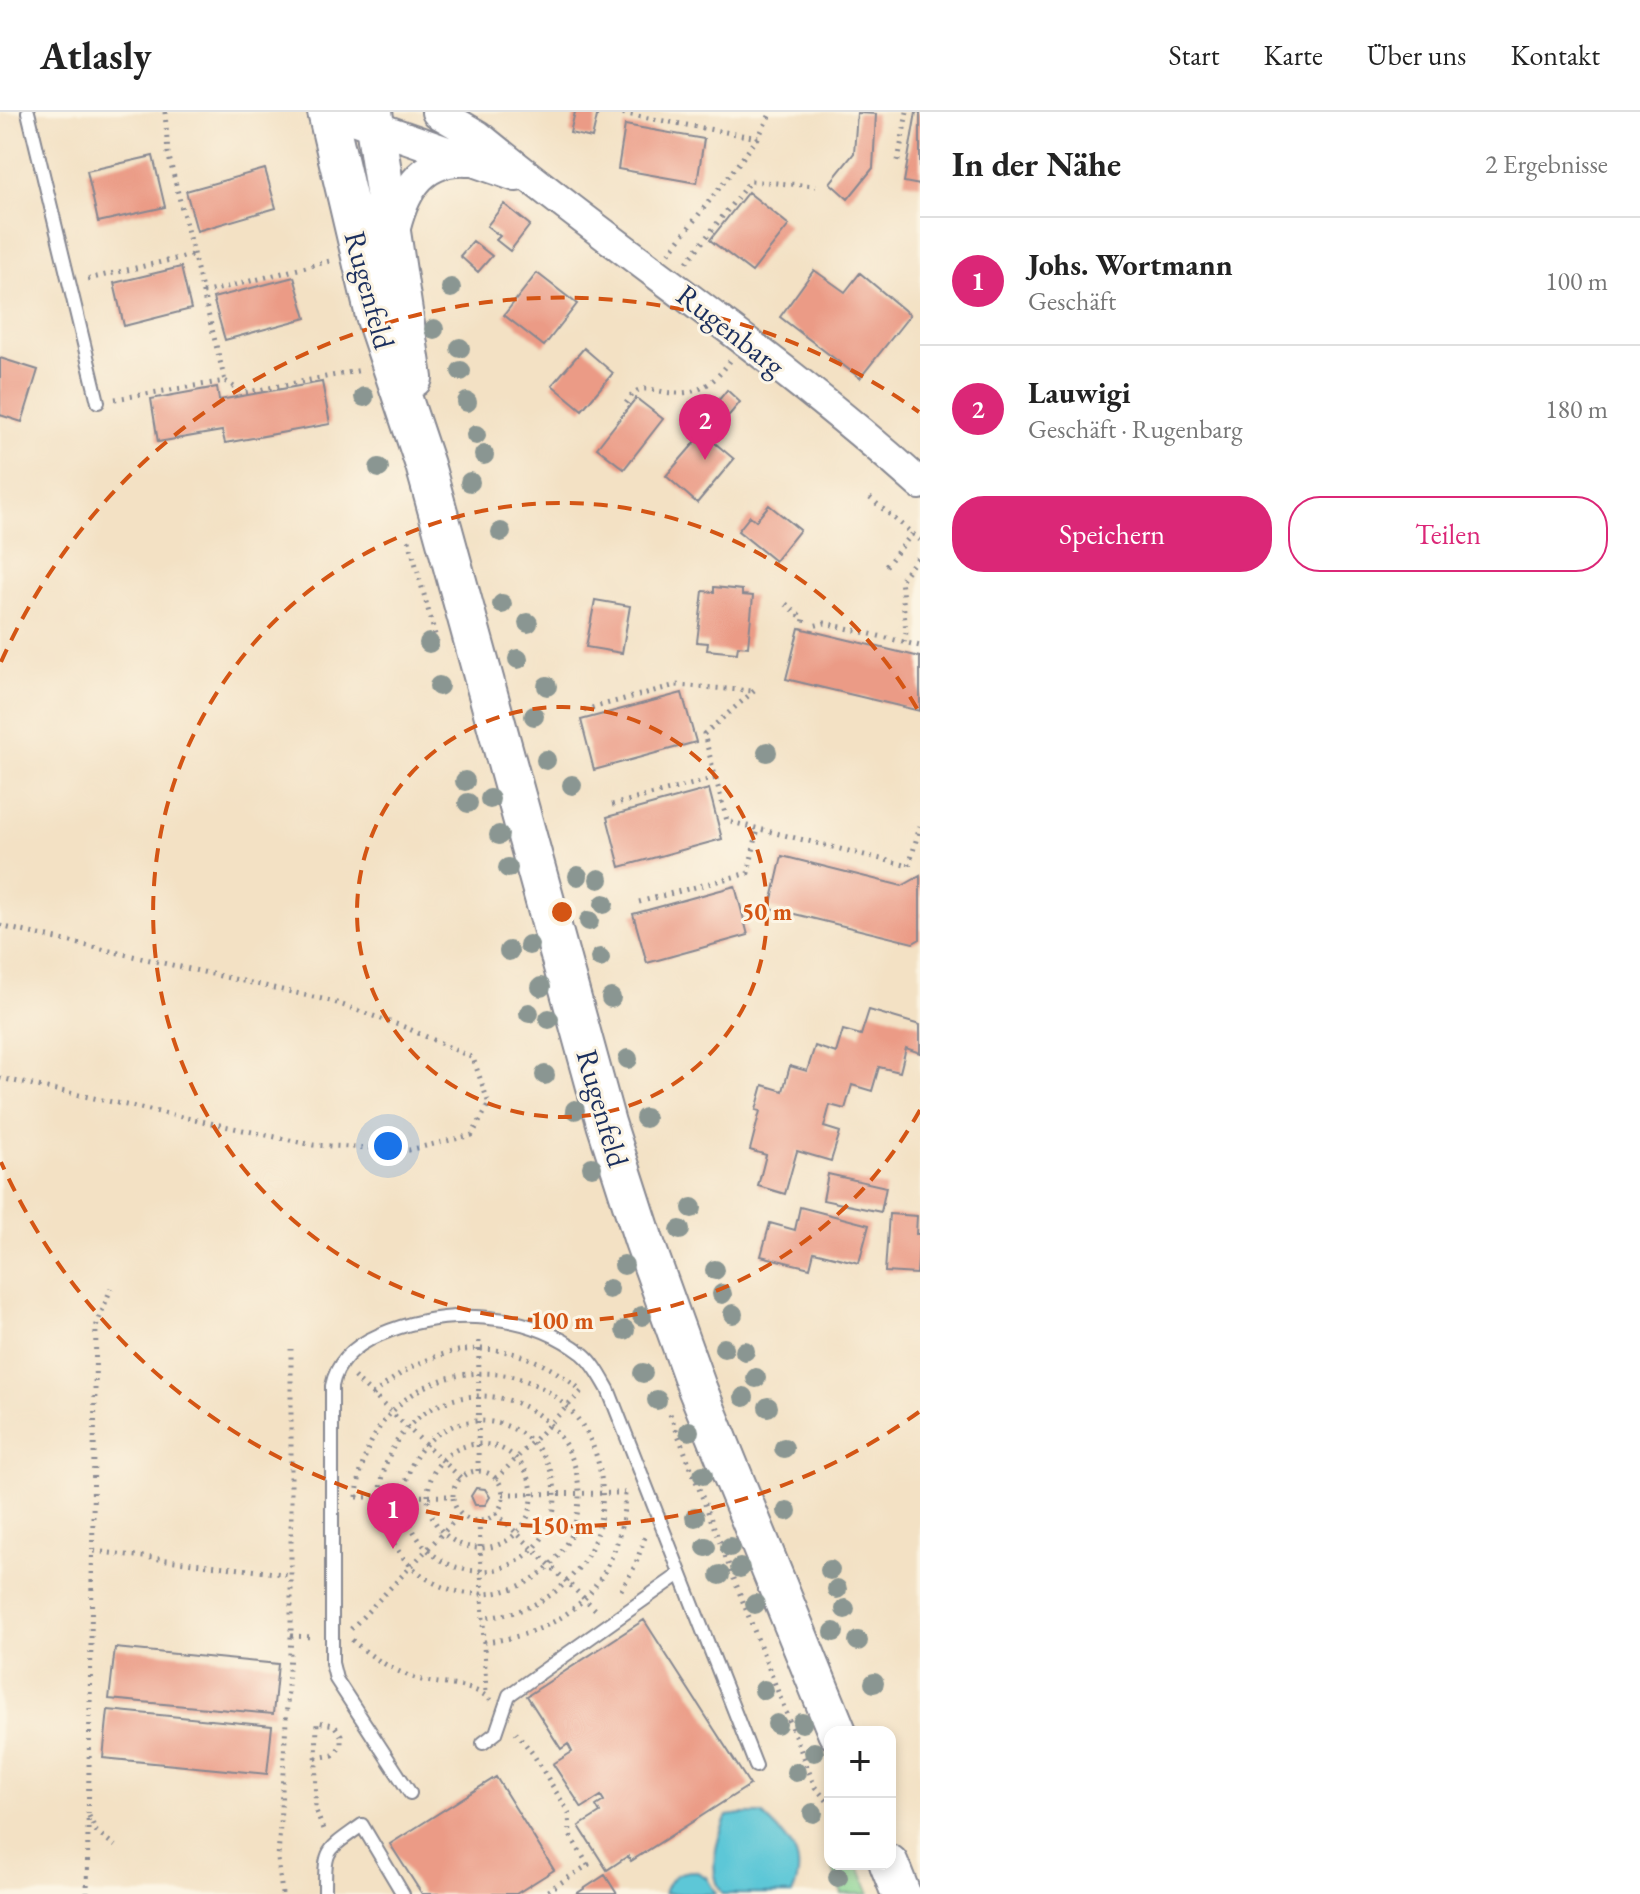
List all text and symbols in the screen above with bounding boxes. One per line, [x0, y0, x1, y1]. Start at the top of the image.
text: Atlasly [40, 31, 151, 80]
text: Start [1168, 37, 1220, 73]
text: Karte [1264, 37, 1323, 73]
text: Über uns [1367, 37, 1466, 73]
text: Kontakt [1510, 37, 1600, 73]
text: In der Nähe [952, 142, 1121, 186]
text: 2 Ergebnisse [1485, 147, 1608, 181]
street label: Rugenfeld [336, 227, 405, 354]
text: Johs. Wortmann [1028, 245, 1233, 284]
text: 1 [971, 264, 985, 298]
text: 100 m [1545, 264, 1608, 298]
street label: Rugenbarg [669, 275, 794, 385]
text: Geschäft [1028, 284, 1116, 318]
text: Lauwigi [1028, 373, 1131, 412]
text: 2 [971, 392, 985, 426]
text: 180 m [1545, 392, 1608, 426]
pin: 2 [679, 394, 731, 460]
text: Geschäft · Rugenbarg [1028, 412, 1243, 446]
button: Speichern [952, 496, 1272, 572]
button: Teilen [1288, 496, 1608, 572]
text: 50 m [742, 896, 792, 927]
centre of rings [548, 898, 576, 926]
street label: Rugenfeld [568, 1045, 639, 1172]
your location [368, 1126, 408, 1166]
text: 100 m [530, 1305, 594, 1336]
pin: 1 [367, 1483, 419, 1549]
text: 150 m [530, 1510, 594, 1541]
map controls [824, 1726, 896, 1870]
button: + [824, 1726, 896, 1798]
button: − [824, 1798, 896, 1870]

